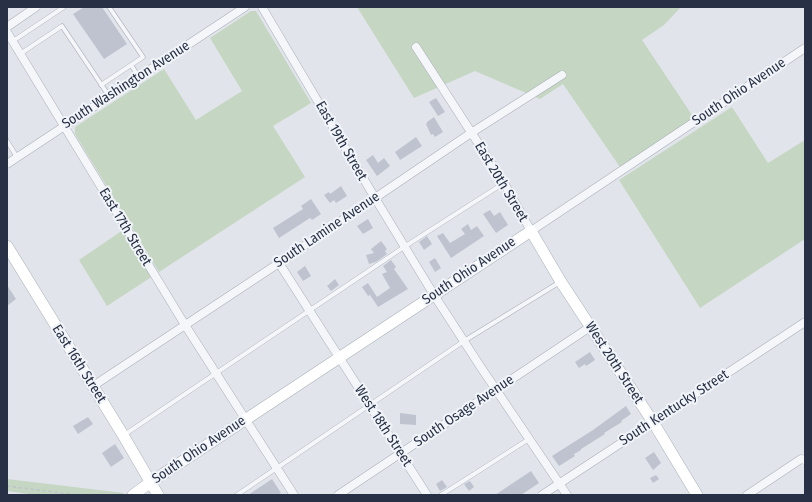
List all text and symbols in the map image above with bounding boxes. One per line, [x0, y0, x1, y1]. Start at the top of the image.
street label: South Washington Avenue [59, 37, 193, 133]
street label: South Ohio Avenue [689, 54, 789, 130]
street label: East 19th Street [311, 98, 371, 184]
street label: East 20th Street [471, 139, 531, 225]
street label: East 17th Street [95, 185, 155, 269]
street label: South Lamine Avenue [271, 188, 383, 272]
street label: South Ohio Avenue [419, 233, 519, 309]
street label: West 20th Street [581, 319, 647, 407]
street label: East 16th Street [48, 322, 110, 406]
street label: South Kentucky Street [616, 366, 732, 450]
street label: South Osage Avenue [411, 371, 517, 451]
street label: West 18th Street [351, 382, 415, 470]
street label: South Ohio Avenue [149, 412, 249, 488]

